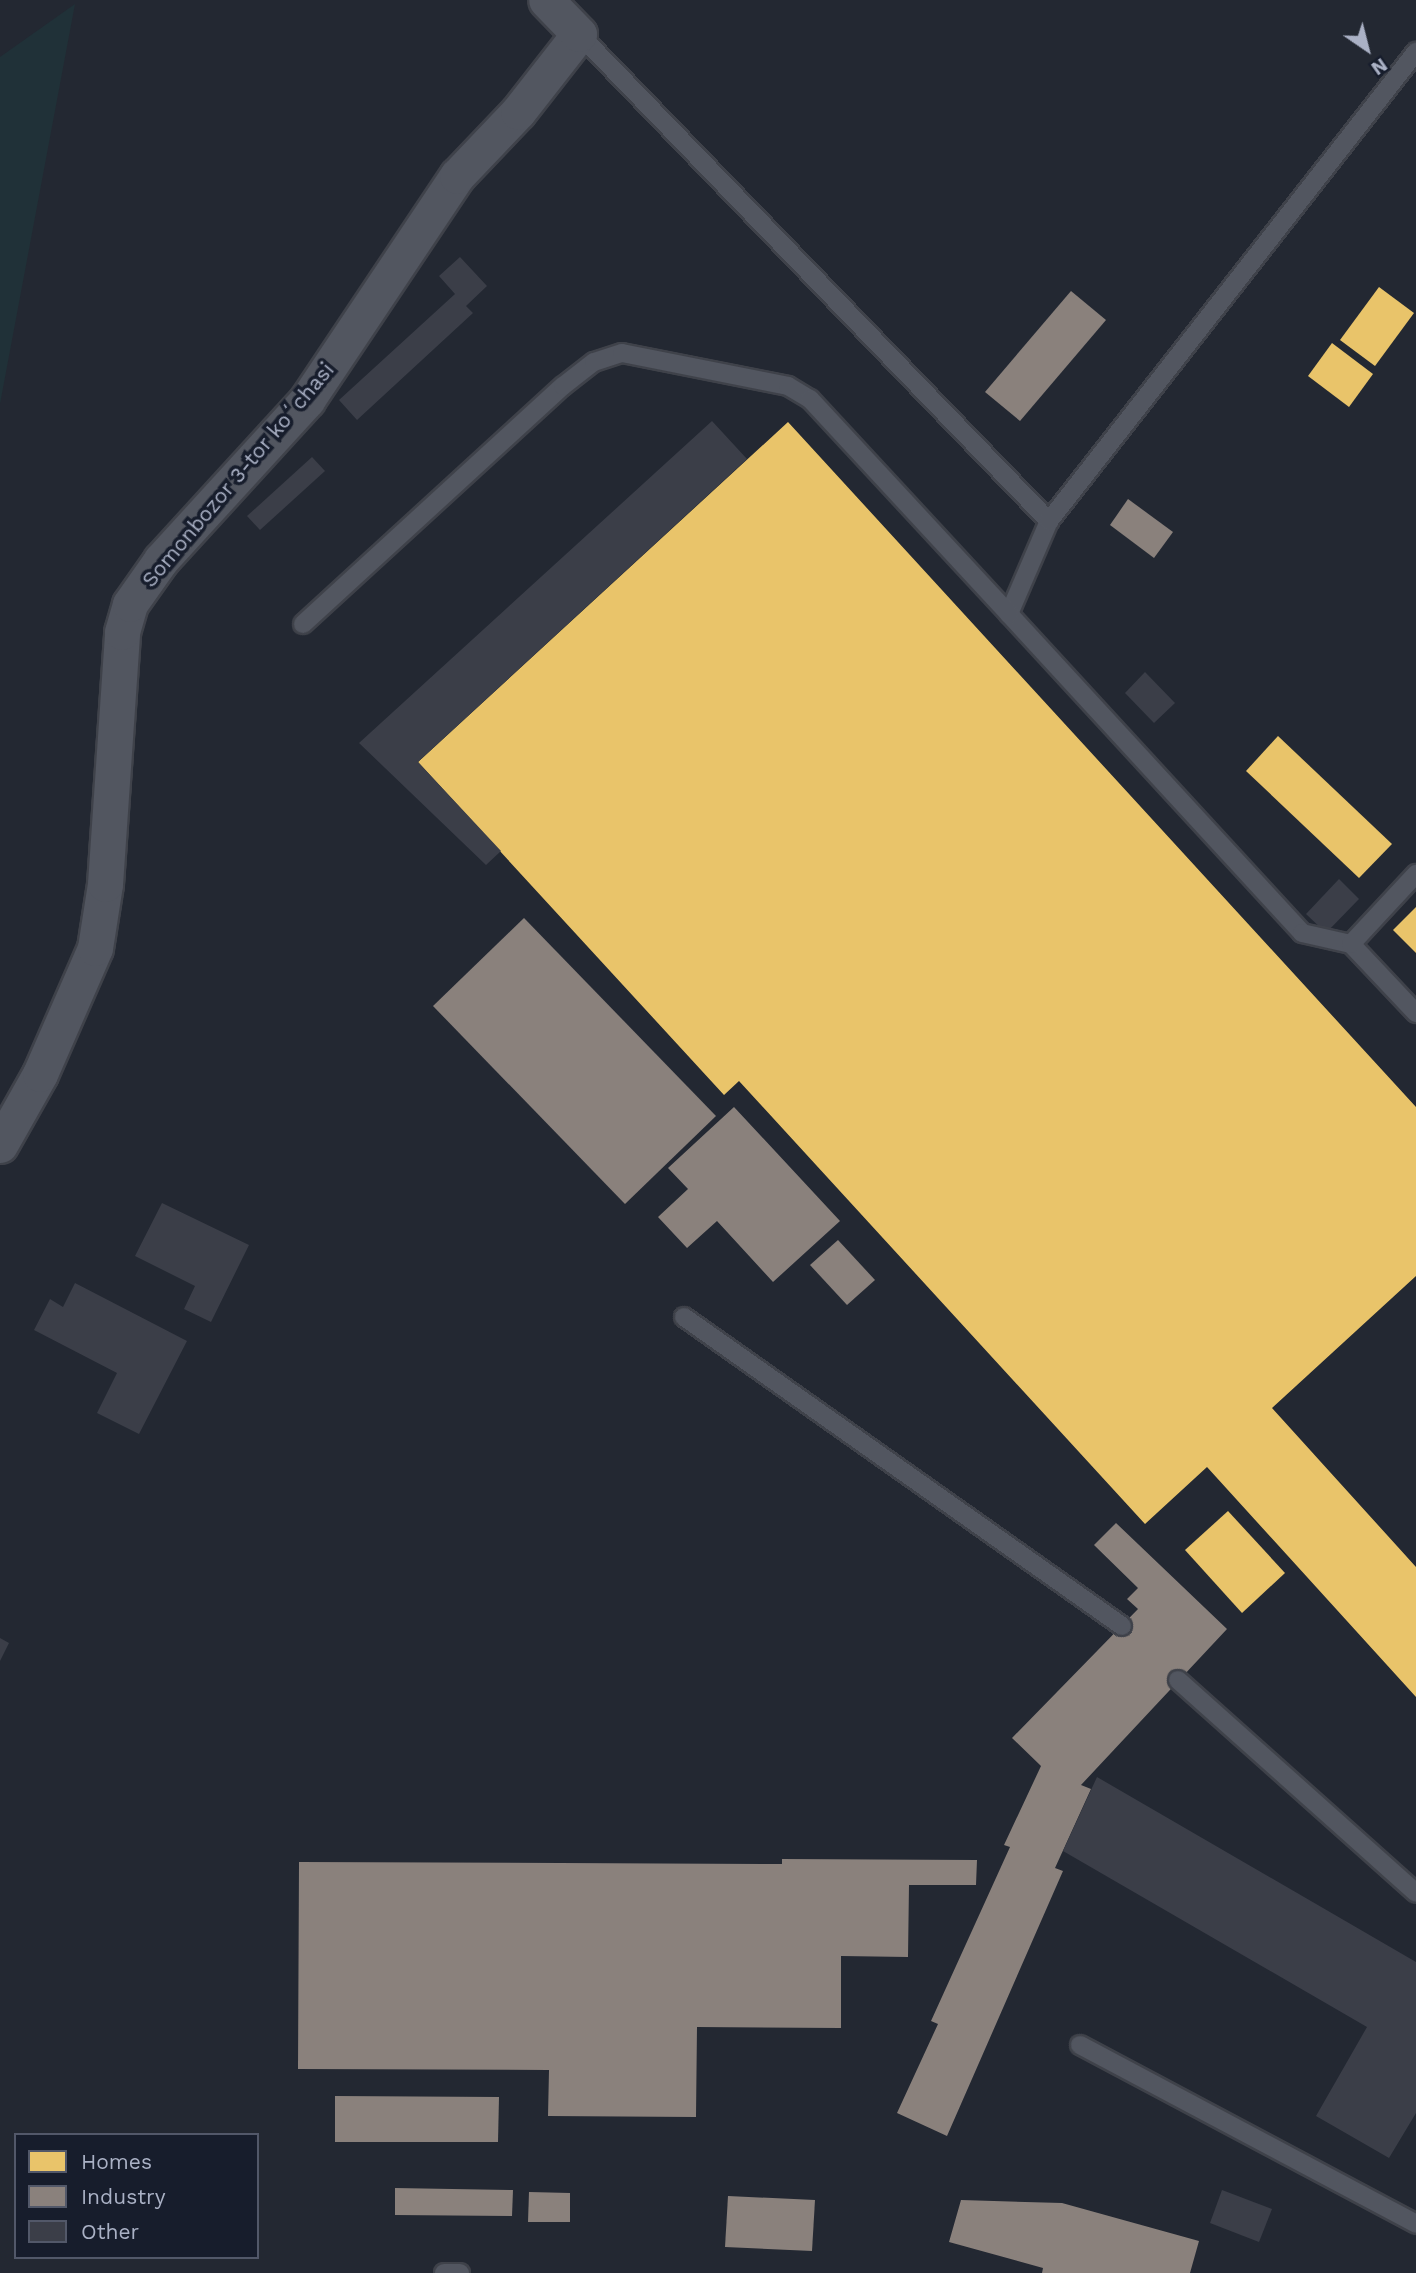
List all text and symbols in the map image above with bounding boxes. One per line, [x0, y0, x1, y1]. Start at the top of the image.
north arrow [1332, 14, 1402, 84]
text: N [1367, 53, 1392, 80]
street label: Somonbozor 3-tor koʻchasi [136, 357, 340, 593]
legend [14, 2133, 259, 2259]
text: Homes [81, 2149, 152, 2174]
text: Industry [81, 2184, 166, 2209]
text: Other [81, 2219, 139, 2244]

